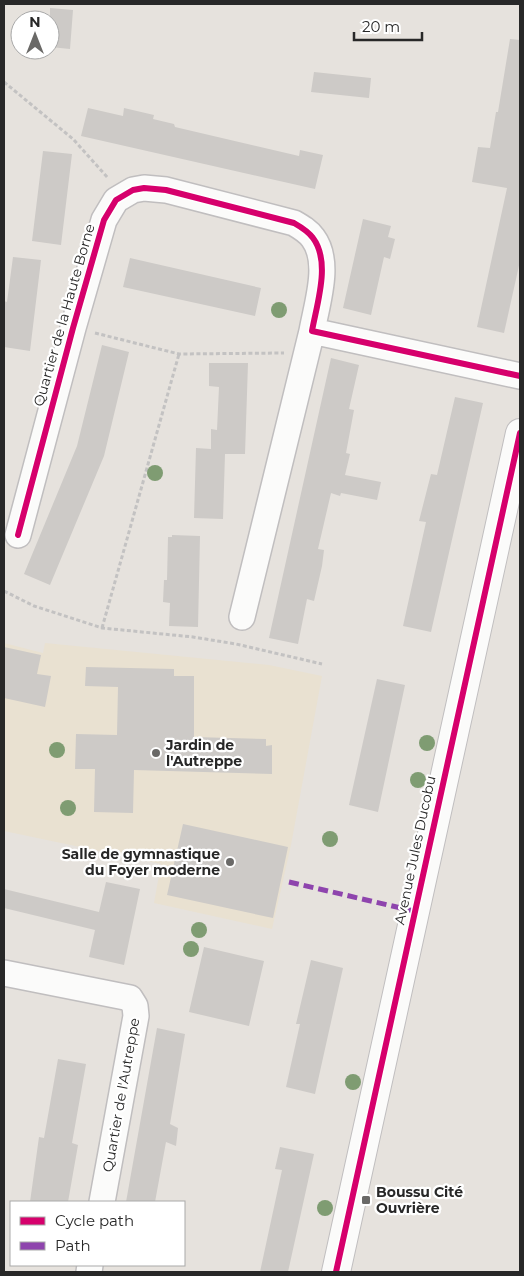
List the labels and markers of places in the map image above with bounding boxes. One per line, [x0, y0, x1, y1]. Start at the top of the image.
place label: Jardin de l'Autreppe [165, 736, 242, 770]
marker: Jardin de l'Autreppe [150, 747, 162, 759]
place label: Salle de gymnastique du Foyer moderne [62, 845, 220, 879]
marker: Salle de gymnastique du Foyer moderne [224, 856, 236, 868]
place label: Boussu Cité Ouvrière [376, 1183, 463, 1217]
marker: Boussu Cité Ouvrière [360, 1194, 372, 1206]

